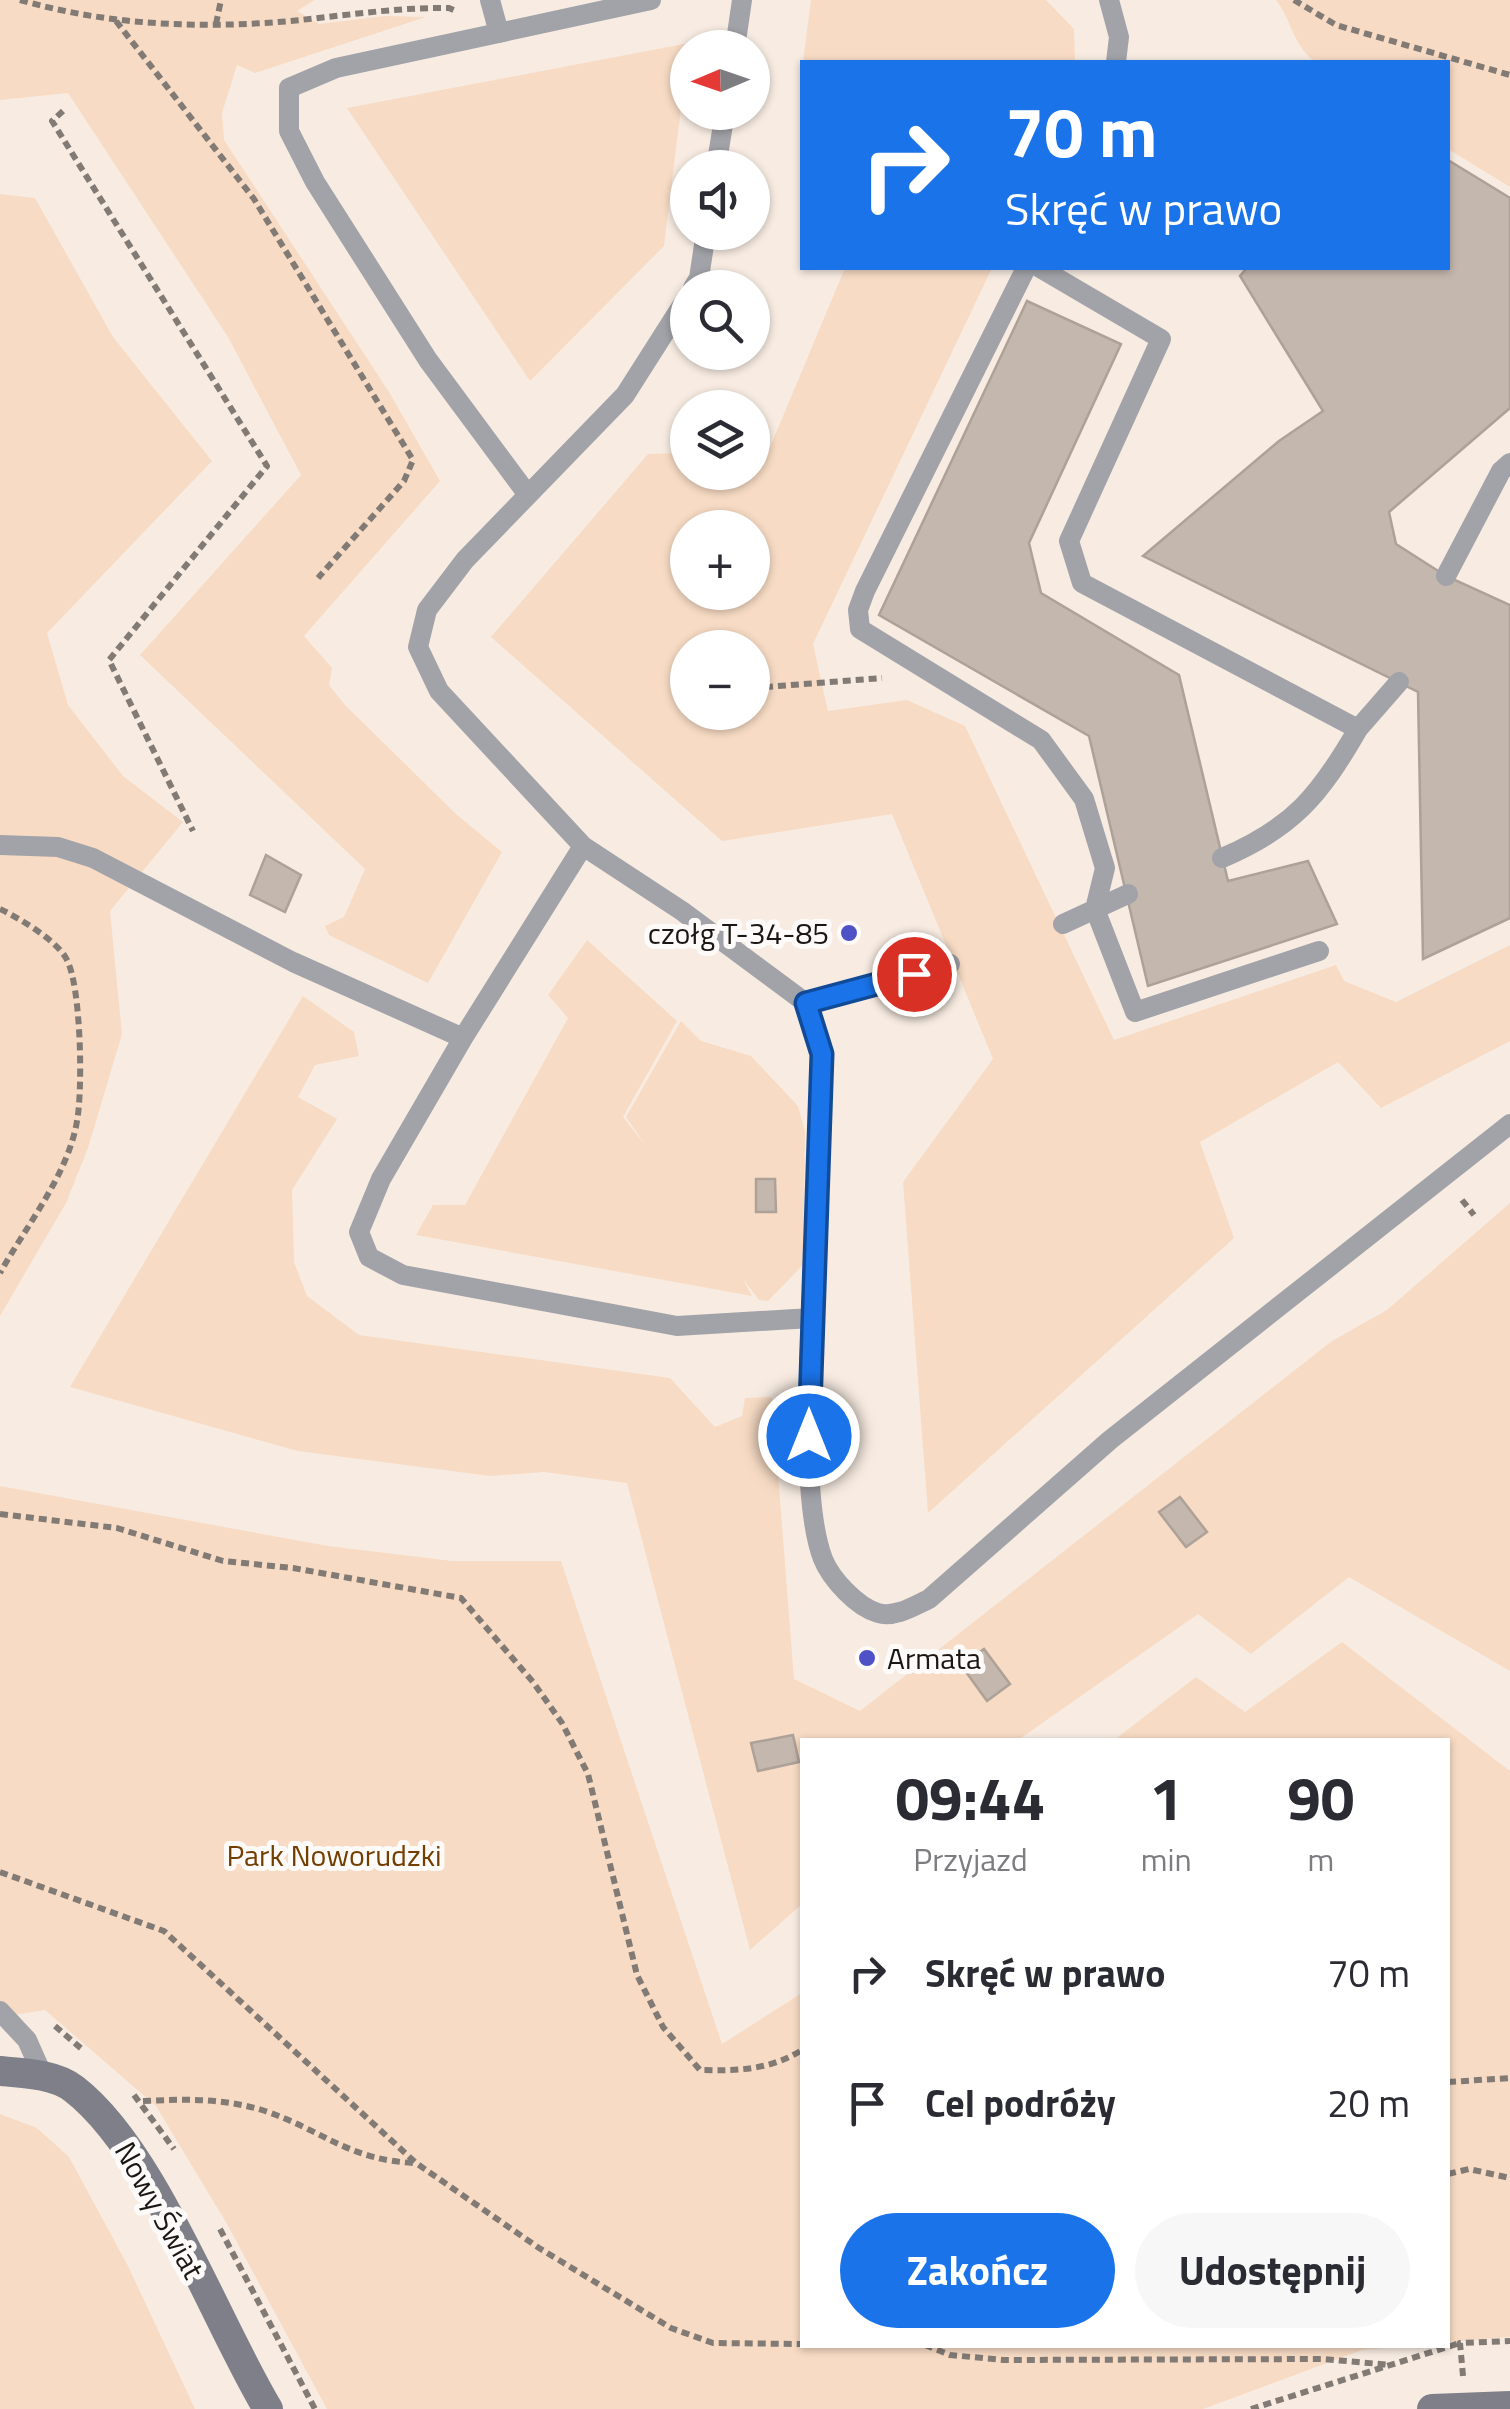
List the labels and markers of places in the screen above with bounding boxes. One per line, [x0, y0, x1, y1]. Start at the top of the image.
place label: czołg T-34-85 [648, 910, 829, 956]
marker: czołg T-34-85 [838, 922, 860, 944]
pin [872, 932, 957, 1017]
place label: Armata [887, 1635, 981, 1681]
marker: Armata [856, 1647, 878, 1669]

